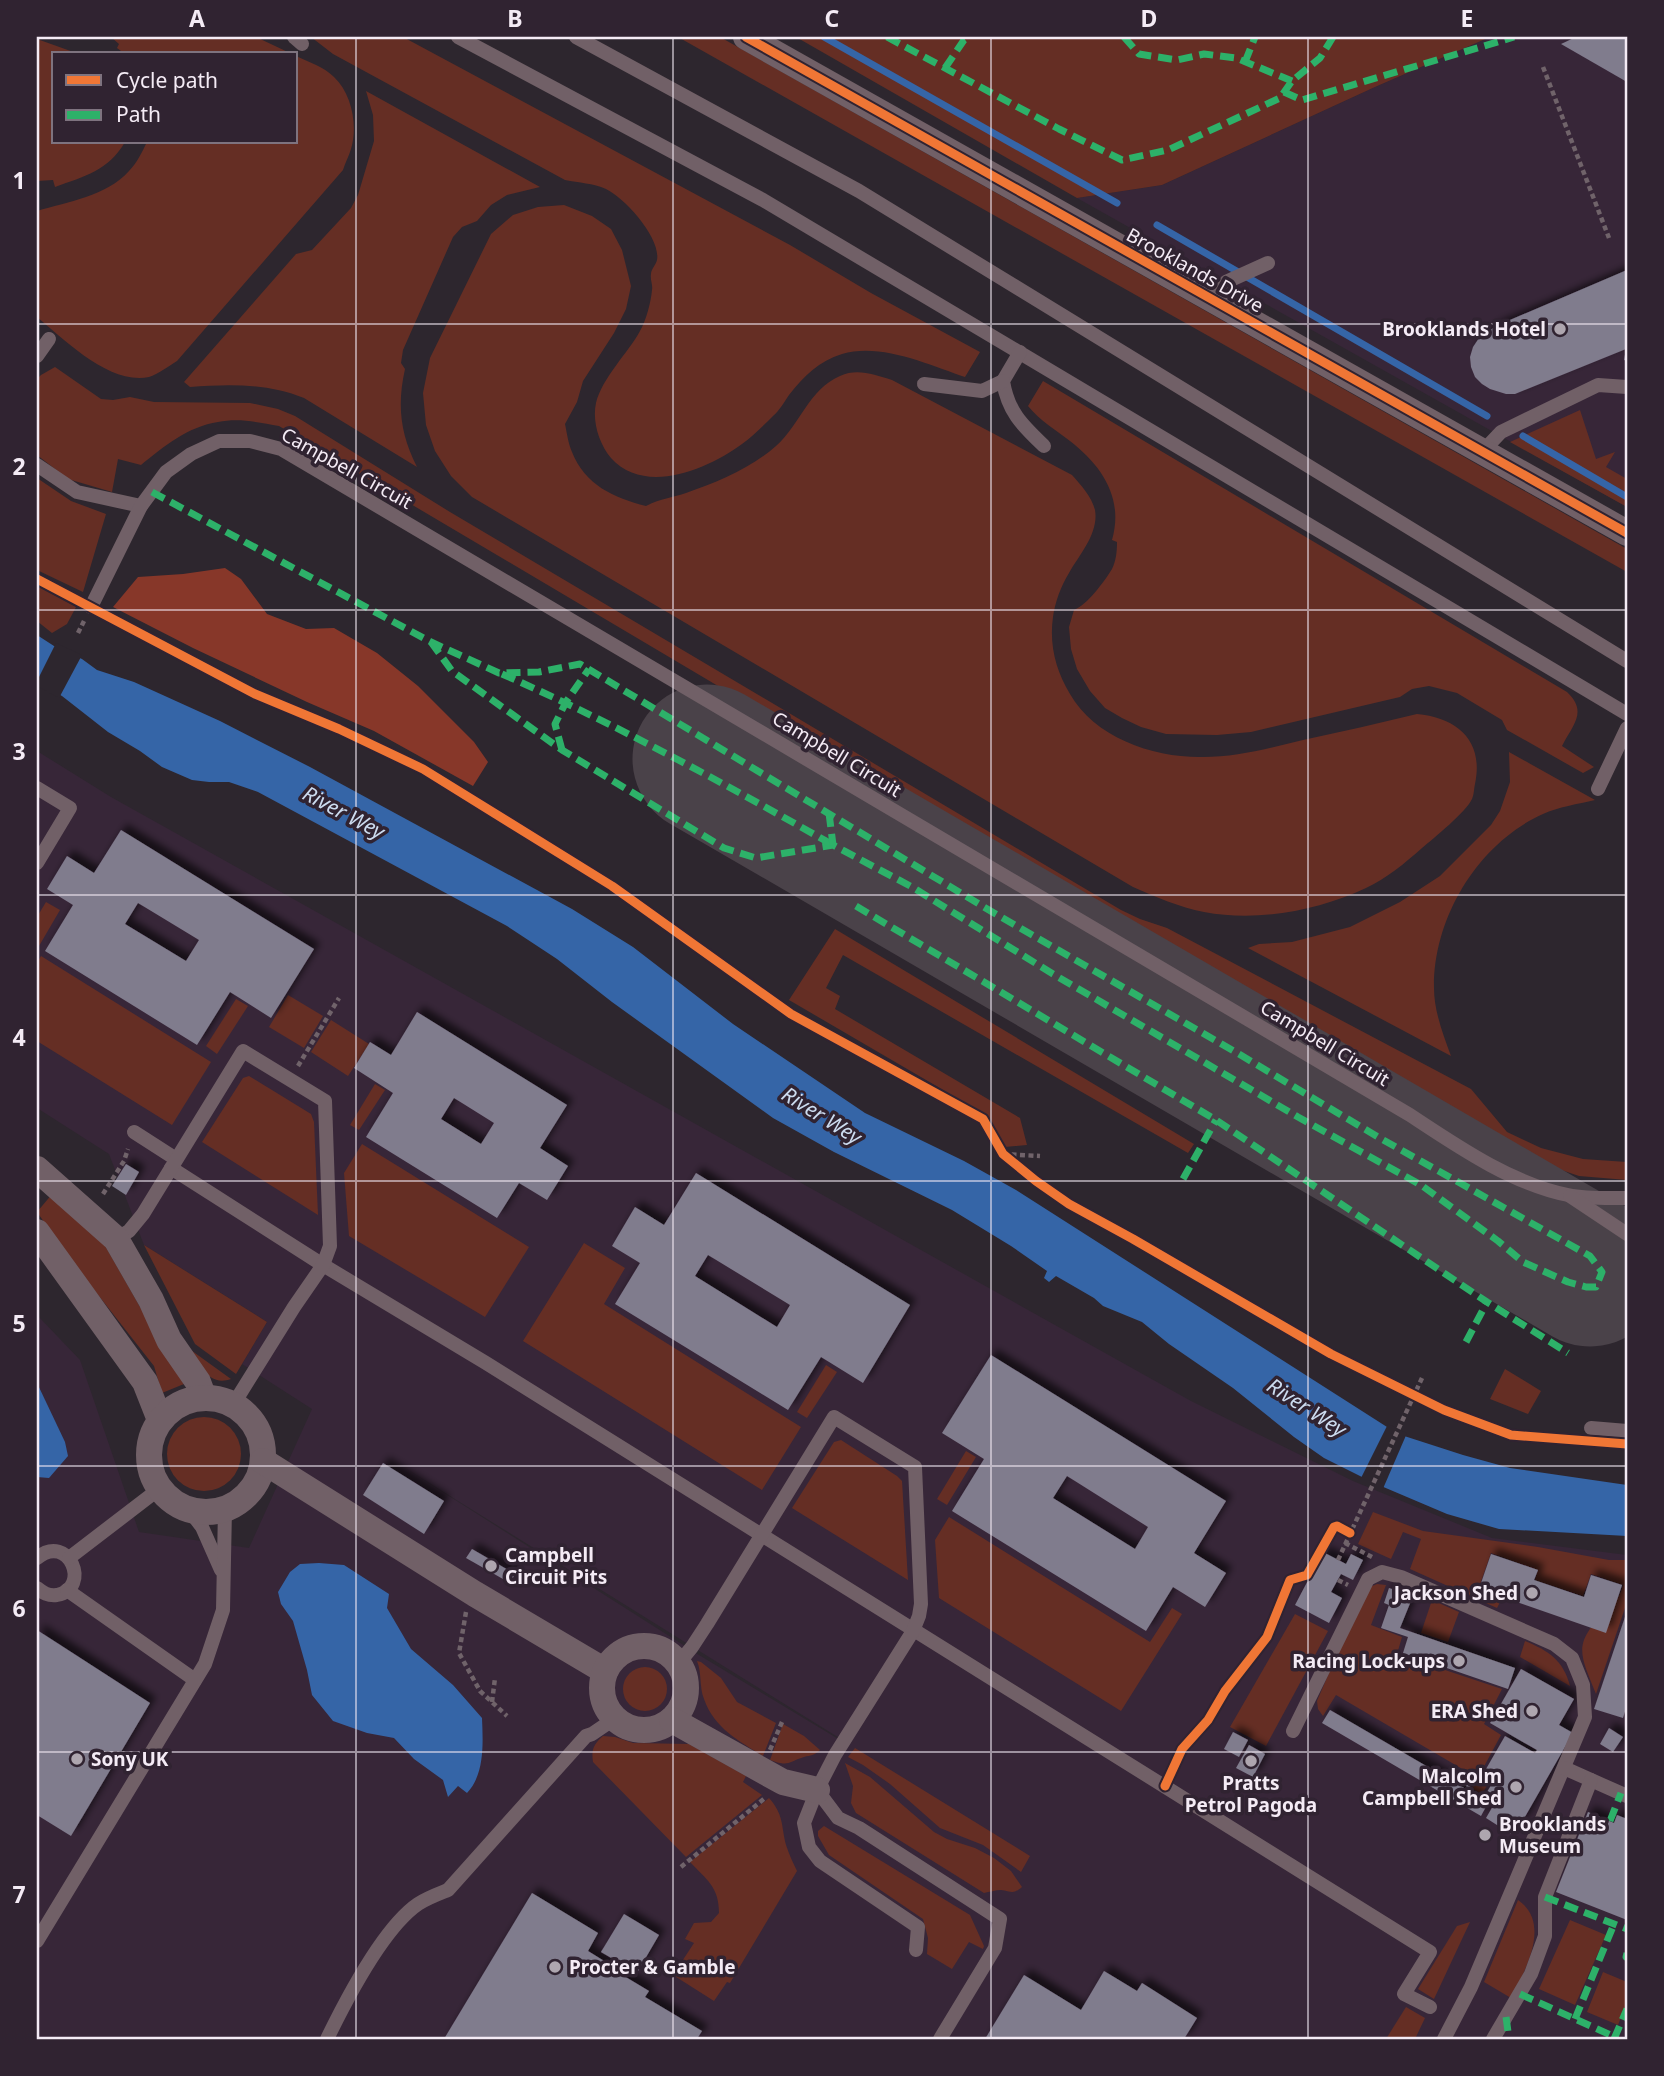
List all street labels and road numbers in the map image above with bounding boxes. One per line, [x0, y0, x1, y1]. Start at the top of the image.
street label: Brooklands Drive [1122, 222, 1268, 318]
street label: Campbell Circuit [277, 421, 417, 515]
street label: Campbell Circuit [768, 705, 907, 803]
street label: Campbell Circuit [1256, 994, 1395, 1092]

